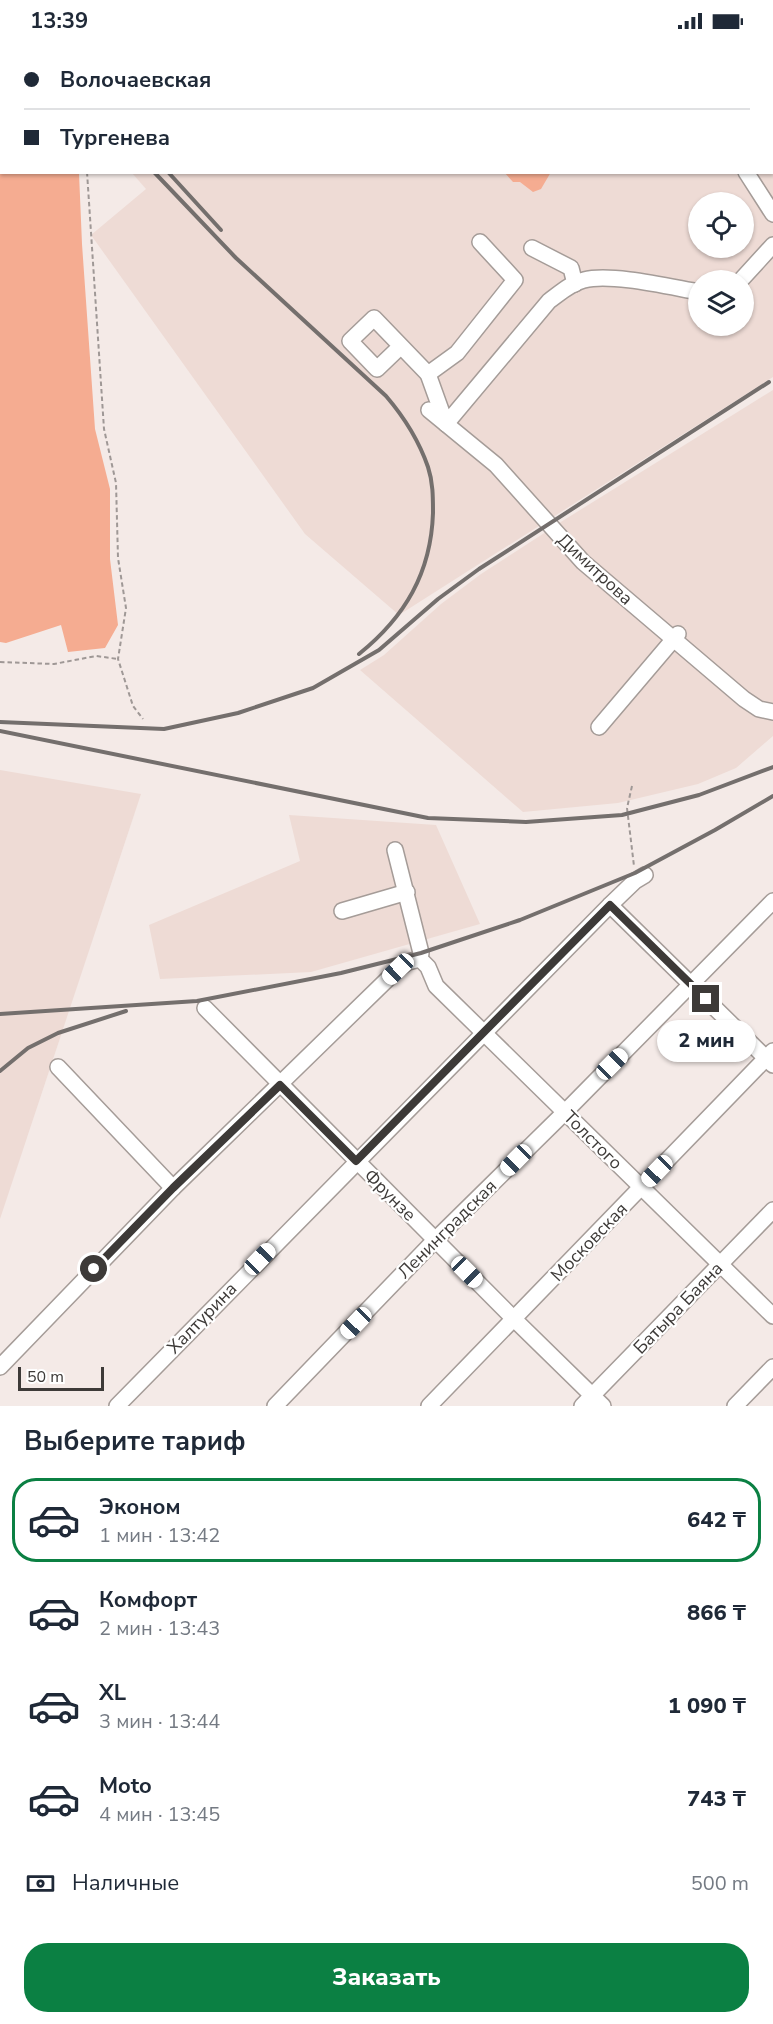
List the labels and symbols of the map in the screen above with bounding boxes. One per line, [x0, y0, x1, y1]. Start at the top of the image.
street label: Димитрова [552, 528, 638, 610]
car [379, 950, 417, 988]
route end [692, 985, 719, 1012]
callout: 2 мин [656, 1020, 756, 1062]
car [593, 1045, 631, 1083]
street label: Толстого [558, 1105, 628, 1175]
car [497, 1141, 535, 1179]
car [638, 1152, 676, 1190]
street label: Фрунзе [359, 1164, 421, 1226]
street label: Ленинградская [392, 1174, 502, 1284]
street label: Московская [545, 1197, 633, 1287]
car [241, 1240, 279, 1278]
car [448, 1253, 486, 1291]
route start [80, 1255, 107, 1282]
street label: Батыра Баяна [628, 1257, 728, 1359]
street label: Халтурина [162, 1277, 242, 1359]
car [337, 1304, 375, 1342]
scale bar [18, 1364, 104, 1392]

